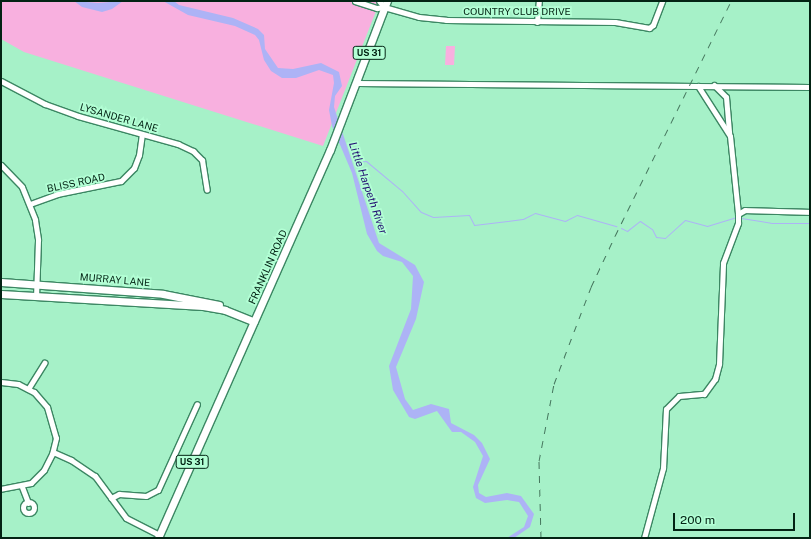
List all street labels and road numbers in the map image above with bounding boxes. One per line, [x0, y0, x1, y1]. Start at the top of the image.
street label: COUNTRY CLUB DRIVE [463, 6, 571, 18]
road number: US 31 [352, 46, 386, 60]
street label: LYSANDER LANE [78, 101, 160, 135]
street label: BLISS ROAD [46, 171, 106, 195]
street label: FRANKLIN ROAD [246, 228, 290, 306]
street label: MURRAY LANE [79, 271, 151, 289]
road number: US 31 [175, 455, 209, 469]

